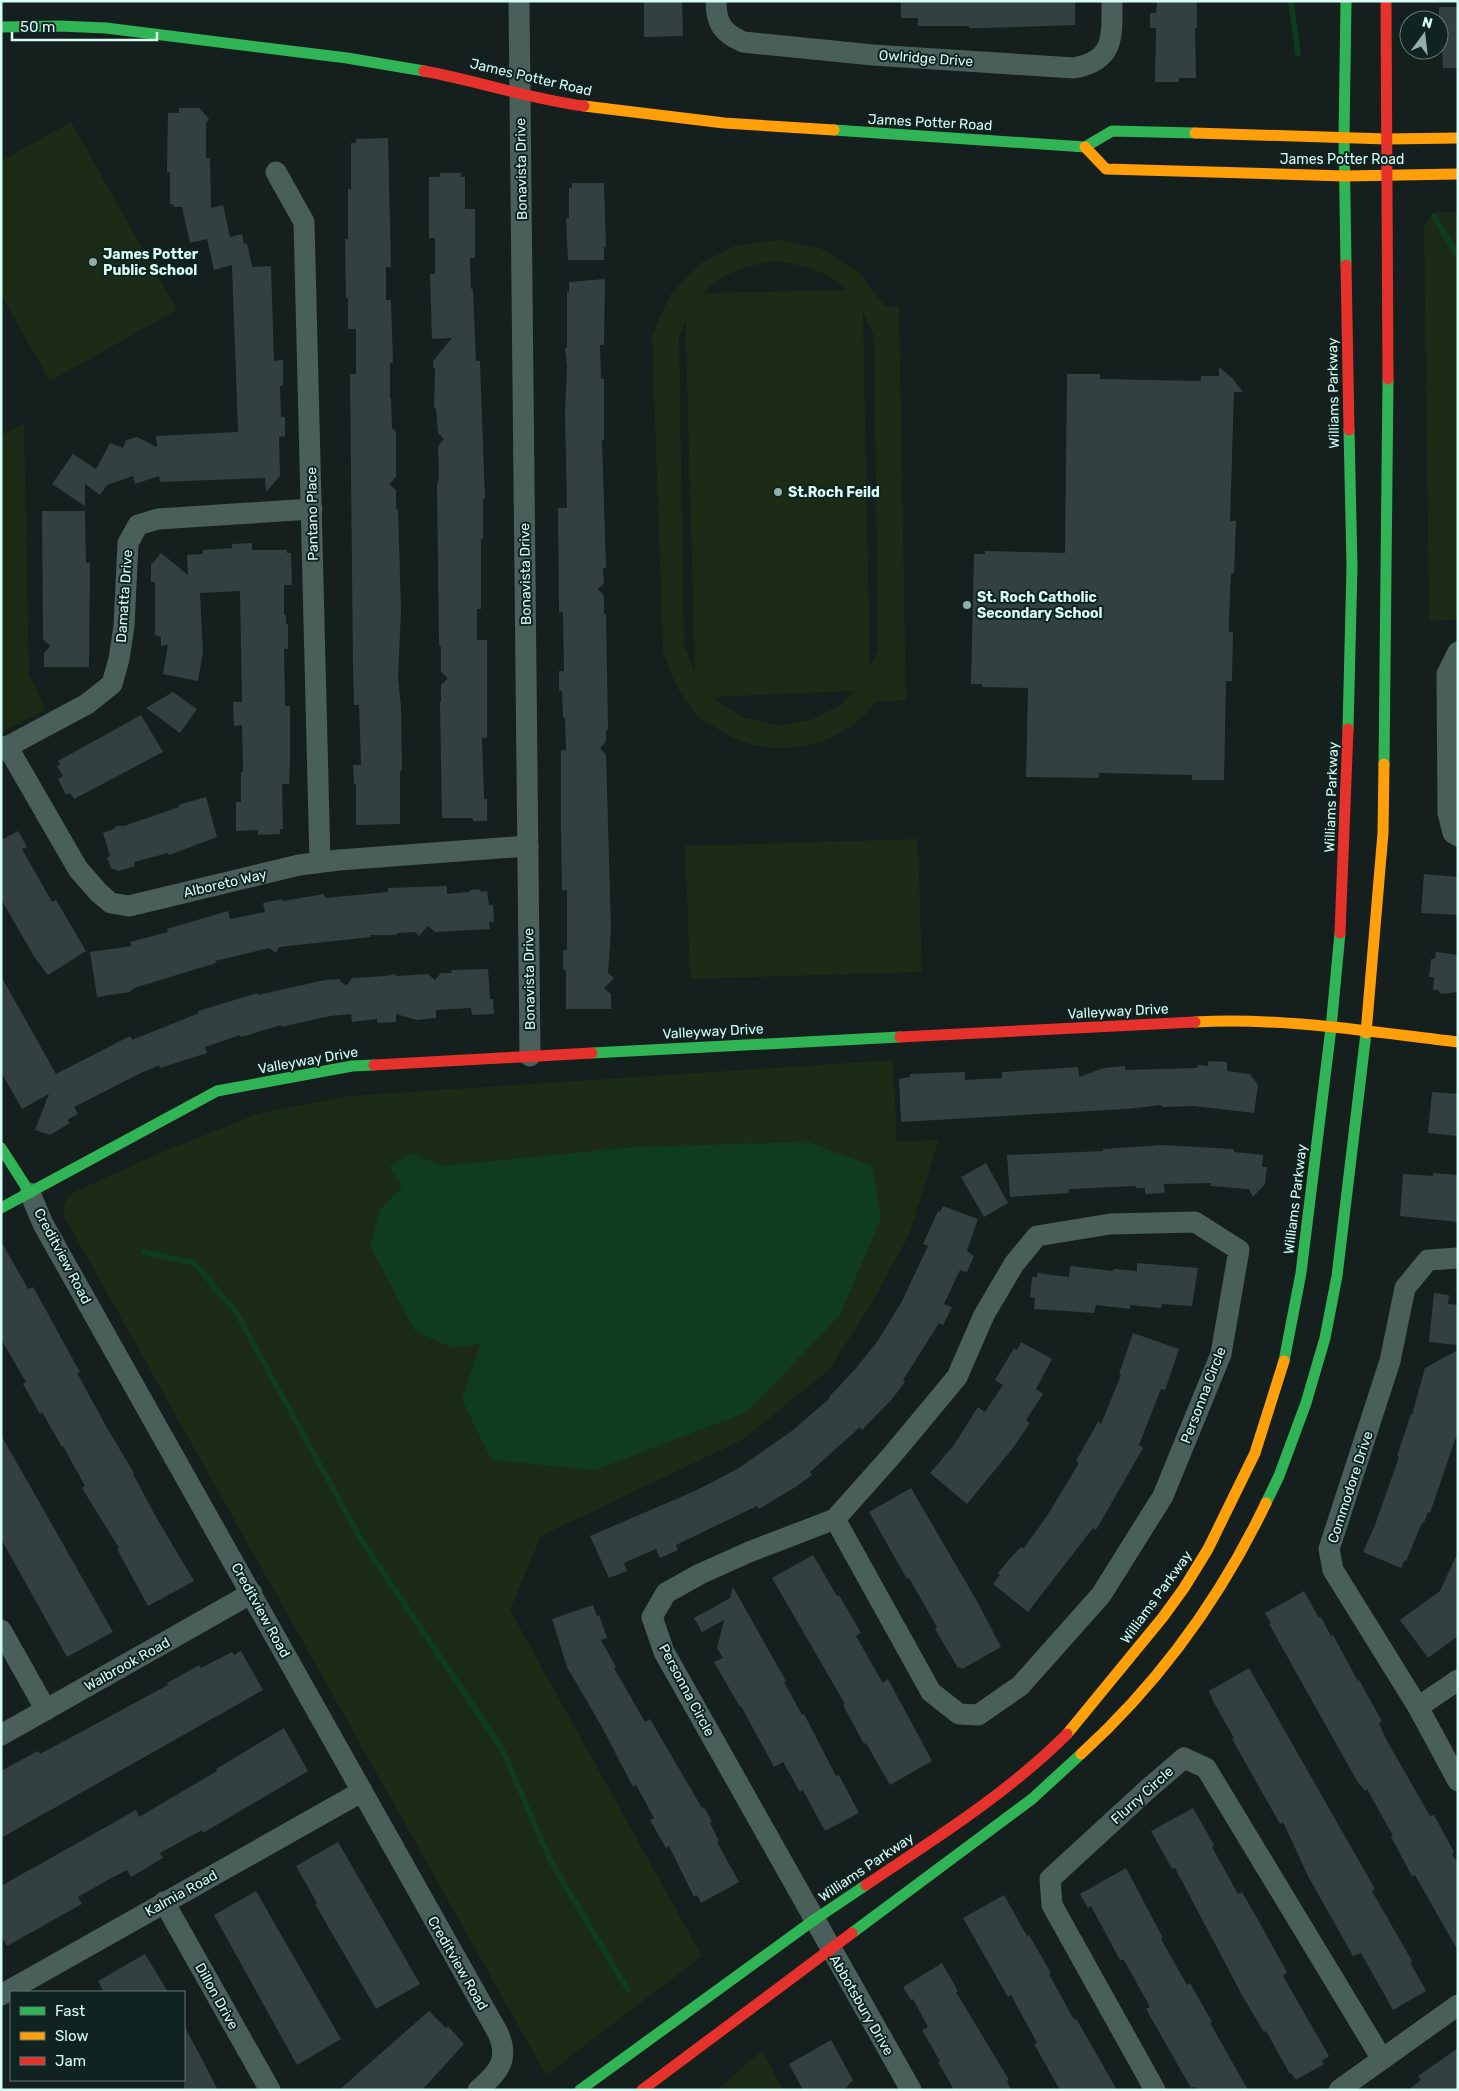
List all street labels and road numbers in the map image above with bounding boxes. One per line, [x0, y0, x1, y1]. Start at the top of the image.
street label: Owlridge Drive [878, 47, 974, 70]
street label: James Potter Road [468, 55, 594, 100]
street label: James Potter Road [867, 111, 993, 134]
street label: Bonavista Drive [512, 118, 531, 220]
street label: James Potter Road [1280, 151, 1404, 168]
street label: Williams Parkway [1324, 337, 1343, 449]
street label: Pantano Place [303, 467, 322, 561]
street label: Bonavista Drive [516, 523, 535, 625]
street label: Damatta Drive [113, 549, 136, 643]
street label: Williams Parkway [1321, 741, 1342, 853]
street label: Alboreto Way [182, 866, 269, 901]
street label: Bonavista Drive [520, 928, 539, 1030]
street label: Valleyway Drive [1067, 1000, 1169, 1023]
street label: Valleyway Drive [662, 1020, 764, 1043]
street label: Valleyway Drive [257, 1043, 360, 1078]
street label: Williams Parkway [1280, 1143, 1311, 1255]
street label: Creditview Road [30, 1206, 95, 1307]
street label: Personna Circle [1177, 1344, 1230, 1446]
street label: Commodore Drive [1324, 1429, 1377, 1545]
street label: Williams Parkway [1117, 1547, 1196, 1647]
street label: Creditview Road [227, 1560, 294, 1661]
street label: Walbrook Road [81, 1634, 173, 1695]
street label: Personna Circle [655, 1641, 718, 1739]
street label: Flurry Circle [1108, 1763, 1177, 1828]
street label: Williams Parkway [816, 1829, 917, 1905]
street label: Kalmia Road [142, 1867, 220, 1920]
street label: Creditview Road [424, 1913, 491, 2013]
street label: Abbotsbury Drive [826, 1952, 897, 2059]
street label: Dillon Drive [191, 1960, 242, 2033]

